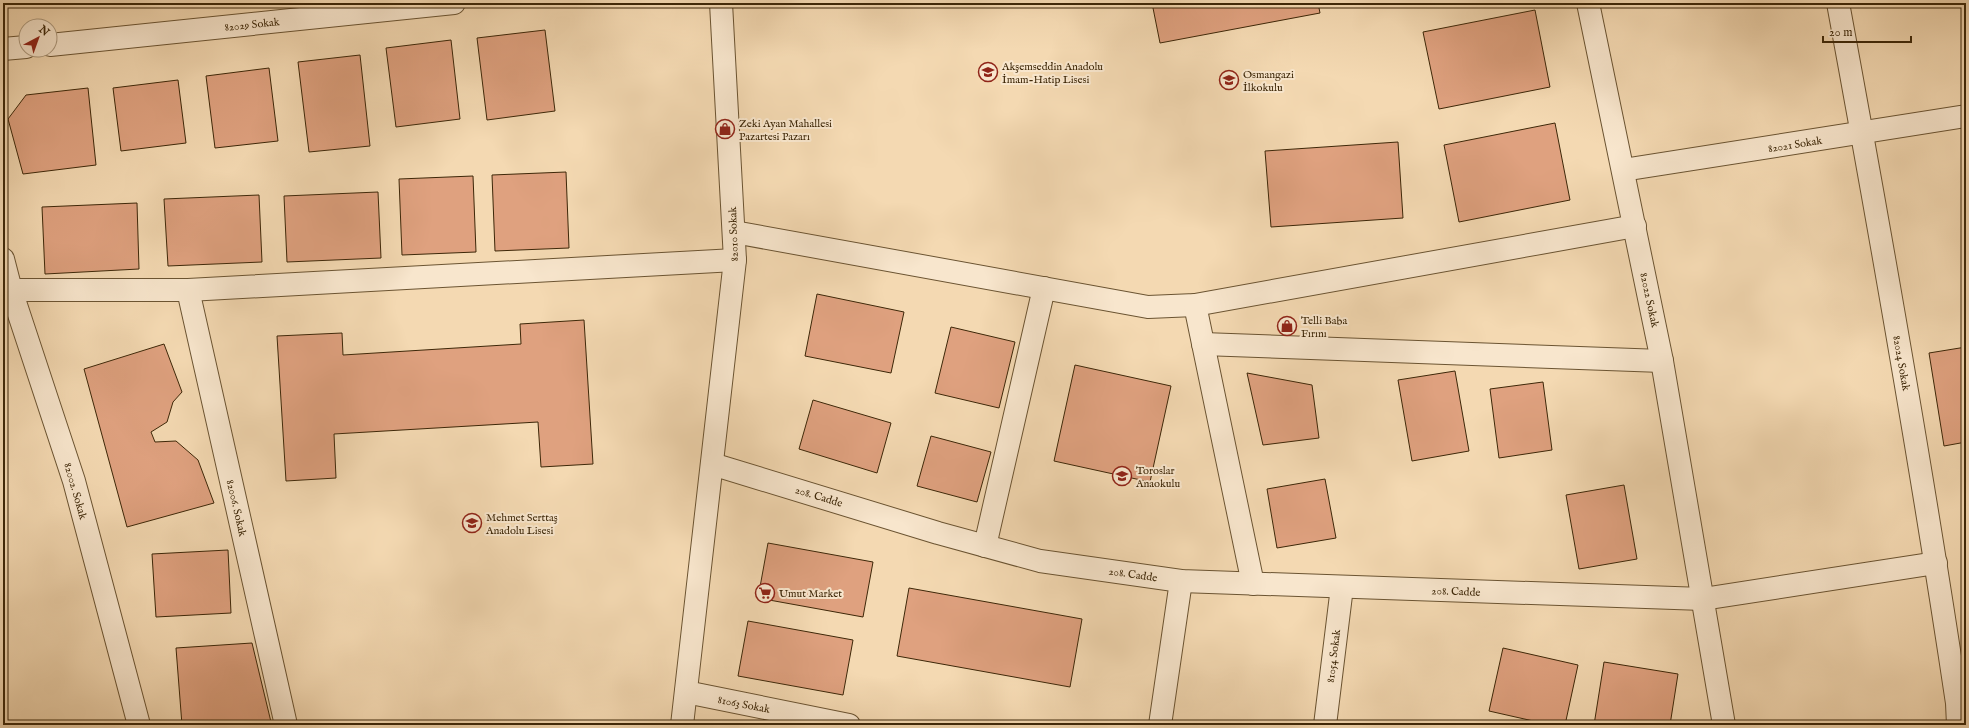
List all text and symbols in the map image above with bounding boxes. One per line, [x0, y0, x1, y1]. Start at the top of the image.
street label: 82029 Sokak [224, 15, 280, 35]
north arrow [18, 18, 58, 58]
scale bar [1823, 18, 1911, 44]
text: N [35, 22, 52, 40]
text: 20 m [1829, 25, 1852, 40]
place label: Akşemseddin Anadolu İmam-Hatip Lisesi [1001, 60, 1103, 87]
school or university icon: Akşemseddin Anadolu İmam-Hatip Lisesi [977, 61, 999, 83]
place label: Osmangazi İlkokulu [1243, 68, 1294, 95]
school or university icon: Osmangazi İlkokulu [1218, 69, 1240, 91]
place label: Zeki Ayan Mahallesi Pazartesi Pazarı [739, 117, 832, 144]
shop icon: Zeki Ayan Mahallesi Pazartesi Pazarı [714, 118, 736, 140]
street label: 82021 Sokak [1767, 134, 1823, 156]
street label: 82010 Sokak [726, 206, 742, 262]
street label: 82022 Sokak [1636, 272, 1662, 329]
place label: Telli Baba Fırını [1301, 314, 1347, 341]
shop icon: Telli Baba Fırını [1276, 315, 1298, 337]
street label: 82024 Sokak [1889, 334, 1913, 392]
street label: 82002. Sokak [60, 461, 90, 521]
place label: Toroslar Anaokulu [1135, 464, 1180, 491]
school or university icon: Toroslar Anaokulu [1111, 465, 1133, 487]
street label: 82006. Sokak [223, 479, 249, 538]
street label: 208. Cadde [793, 483, 844, 511]
place label: Mehmet Serttaş Anadolu Lisesi [485, 511, 558, 538]
school or university icon: Mehmet Serttaş Anadolu Lisesi [461, 512, 483, 534]
street label: 208. Cadde [1108, 565, 1158, 585]
supermarket icon: Umut Market [754, 582, 776, 604]
street label: 208. Cadde [1431, 584, 1481, 600]
place label: Umut Market [779, 587, 842, 601]
street label: 81054 Sokak [1324, 629, 1344, 684]
street label: 81063 Sokak [716, 693, 771, 717]

